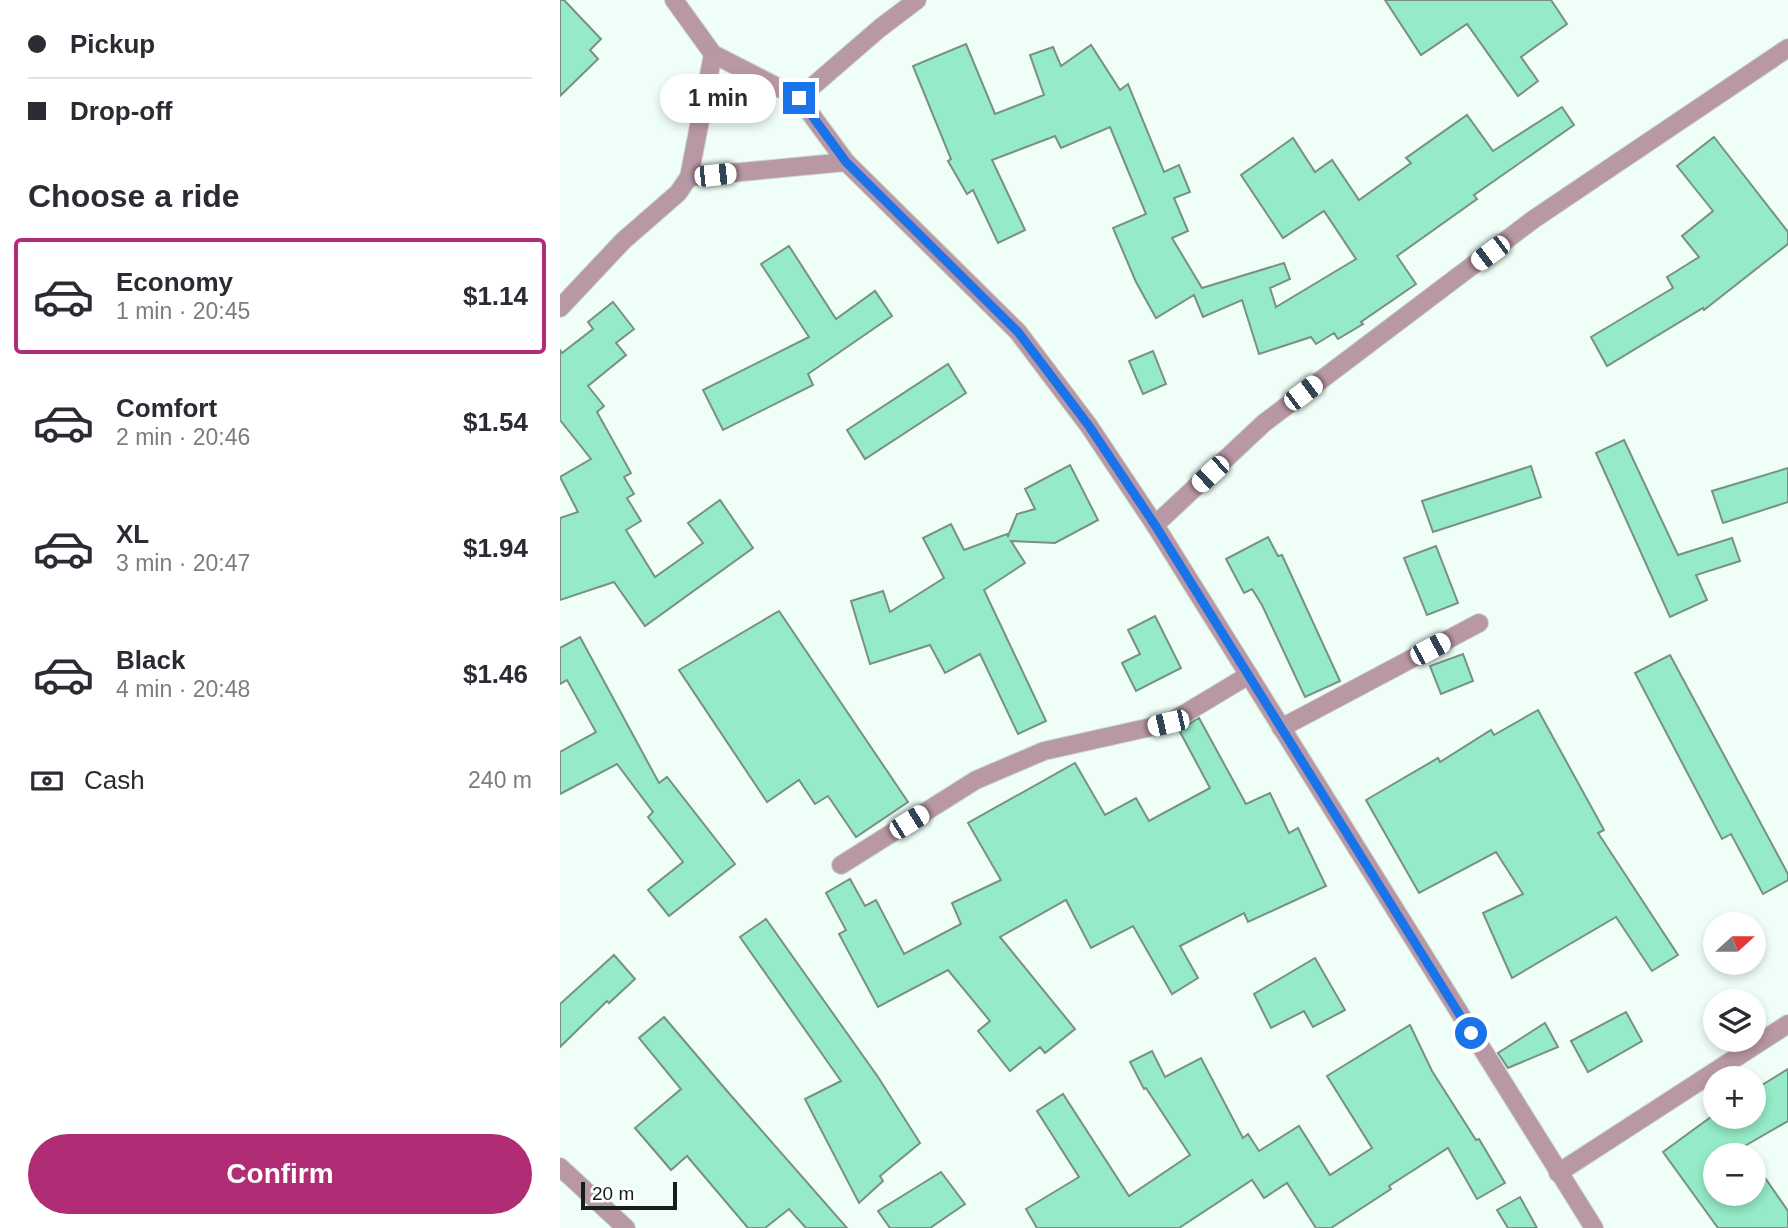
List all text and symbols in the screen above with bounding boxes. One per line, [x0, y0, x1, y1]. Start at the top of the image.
text: Pickup [70, 29, 155, 59]
callout: 1 min [659, 74, 775, 122]
route end [783, 82, 815, 114]
text: 1 min [688, 85, 748, 111]
text: Drop-off [70, 96, 173, 126]
car [694, 162, 737, 188]
text: Choose a ride [28, 178, 240, 214]
car [1467, 232, 1514, 274]
icon: car [32, 265, 95, 328]
text: Economy [116, 267, 233, 297]
text: $1.14 [463, 281, 528, 311]
text: 1 min · 20:45 [116, 298, 250, 324]
car [1280, 372, 1327, 414]
icon: car [32, 391, 95, 454]
text: Comfort [116, 393, 217, 423]
text: $1.54 [463, 407, 528, 437]
text: 2 min · 20:46 [116, 424, 250, 450]
car [1188, 452, 1233, 496]
icon: car [32, 517, 95, 580]
text: XL [116, 519, 149, 549]
text: $1.94 [463, 533, 528, 563]
text: 3 min · 20:47 [116, 550, 250, 576]
car [1407, 630, 1454, 668]
icon: car [32, 643, 95, 706]
text: Black [116, 645, 185, 675]
text: $1.46 [463, 659, 528, 689]
text: 4 min · 20:48 [116, 676, 250, 702]
car [1146, 708, 1191, 738]
icon: cash [28, 762, 66, 800]
text: Cash [84, 765, 145, 795]
text: 240 m [468, 767, 532, 793]
car [886, 802, 933, 842]
north arrow [1703, 912, 1766, 975]
map controls [1703, 912, 1766, 1206]
button: layers [1703, 989, 1766, 1052]
route start [1455, 1017, 1487, 1049]
button: + [1703, 1066, 1766, 1129]
button: Confirm [28, 1134, 532, 1214]
button: − [1703, 1143, 1766, 1206]
scale bar [581, 1179, 677, 1211]
text: 20 m [592, 1183, 634, 1204]

